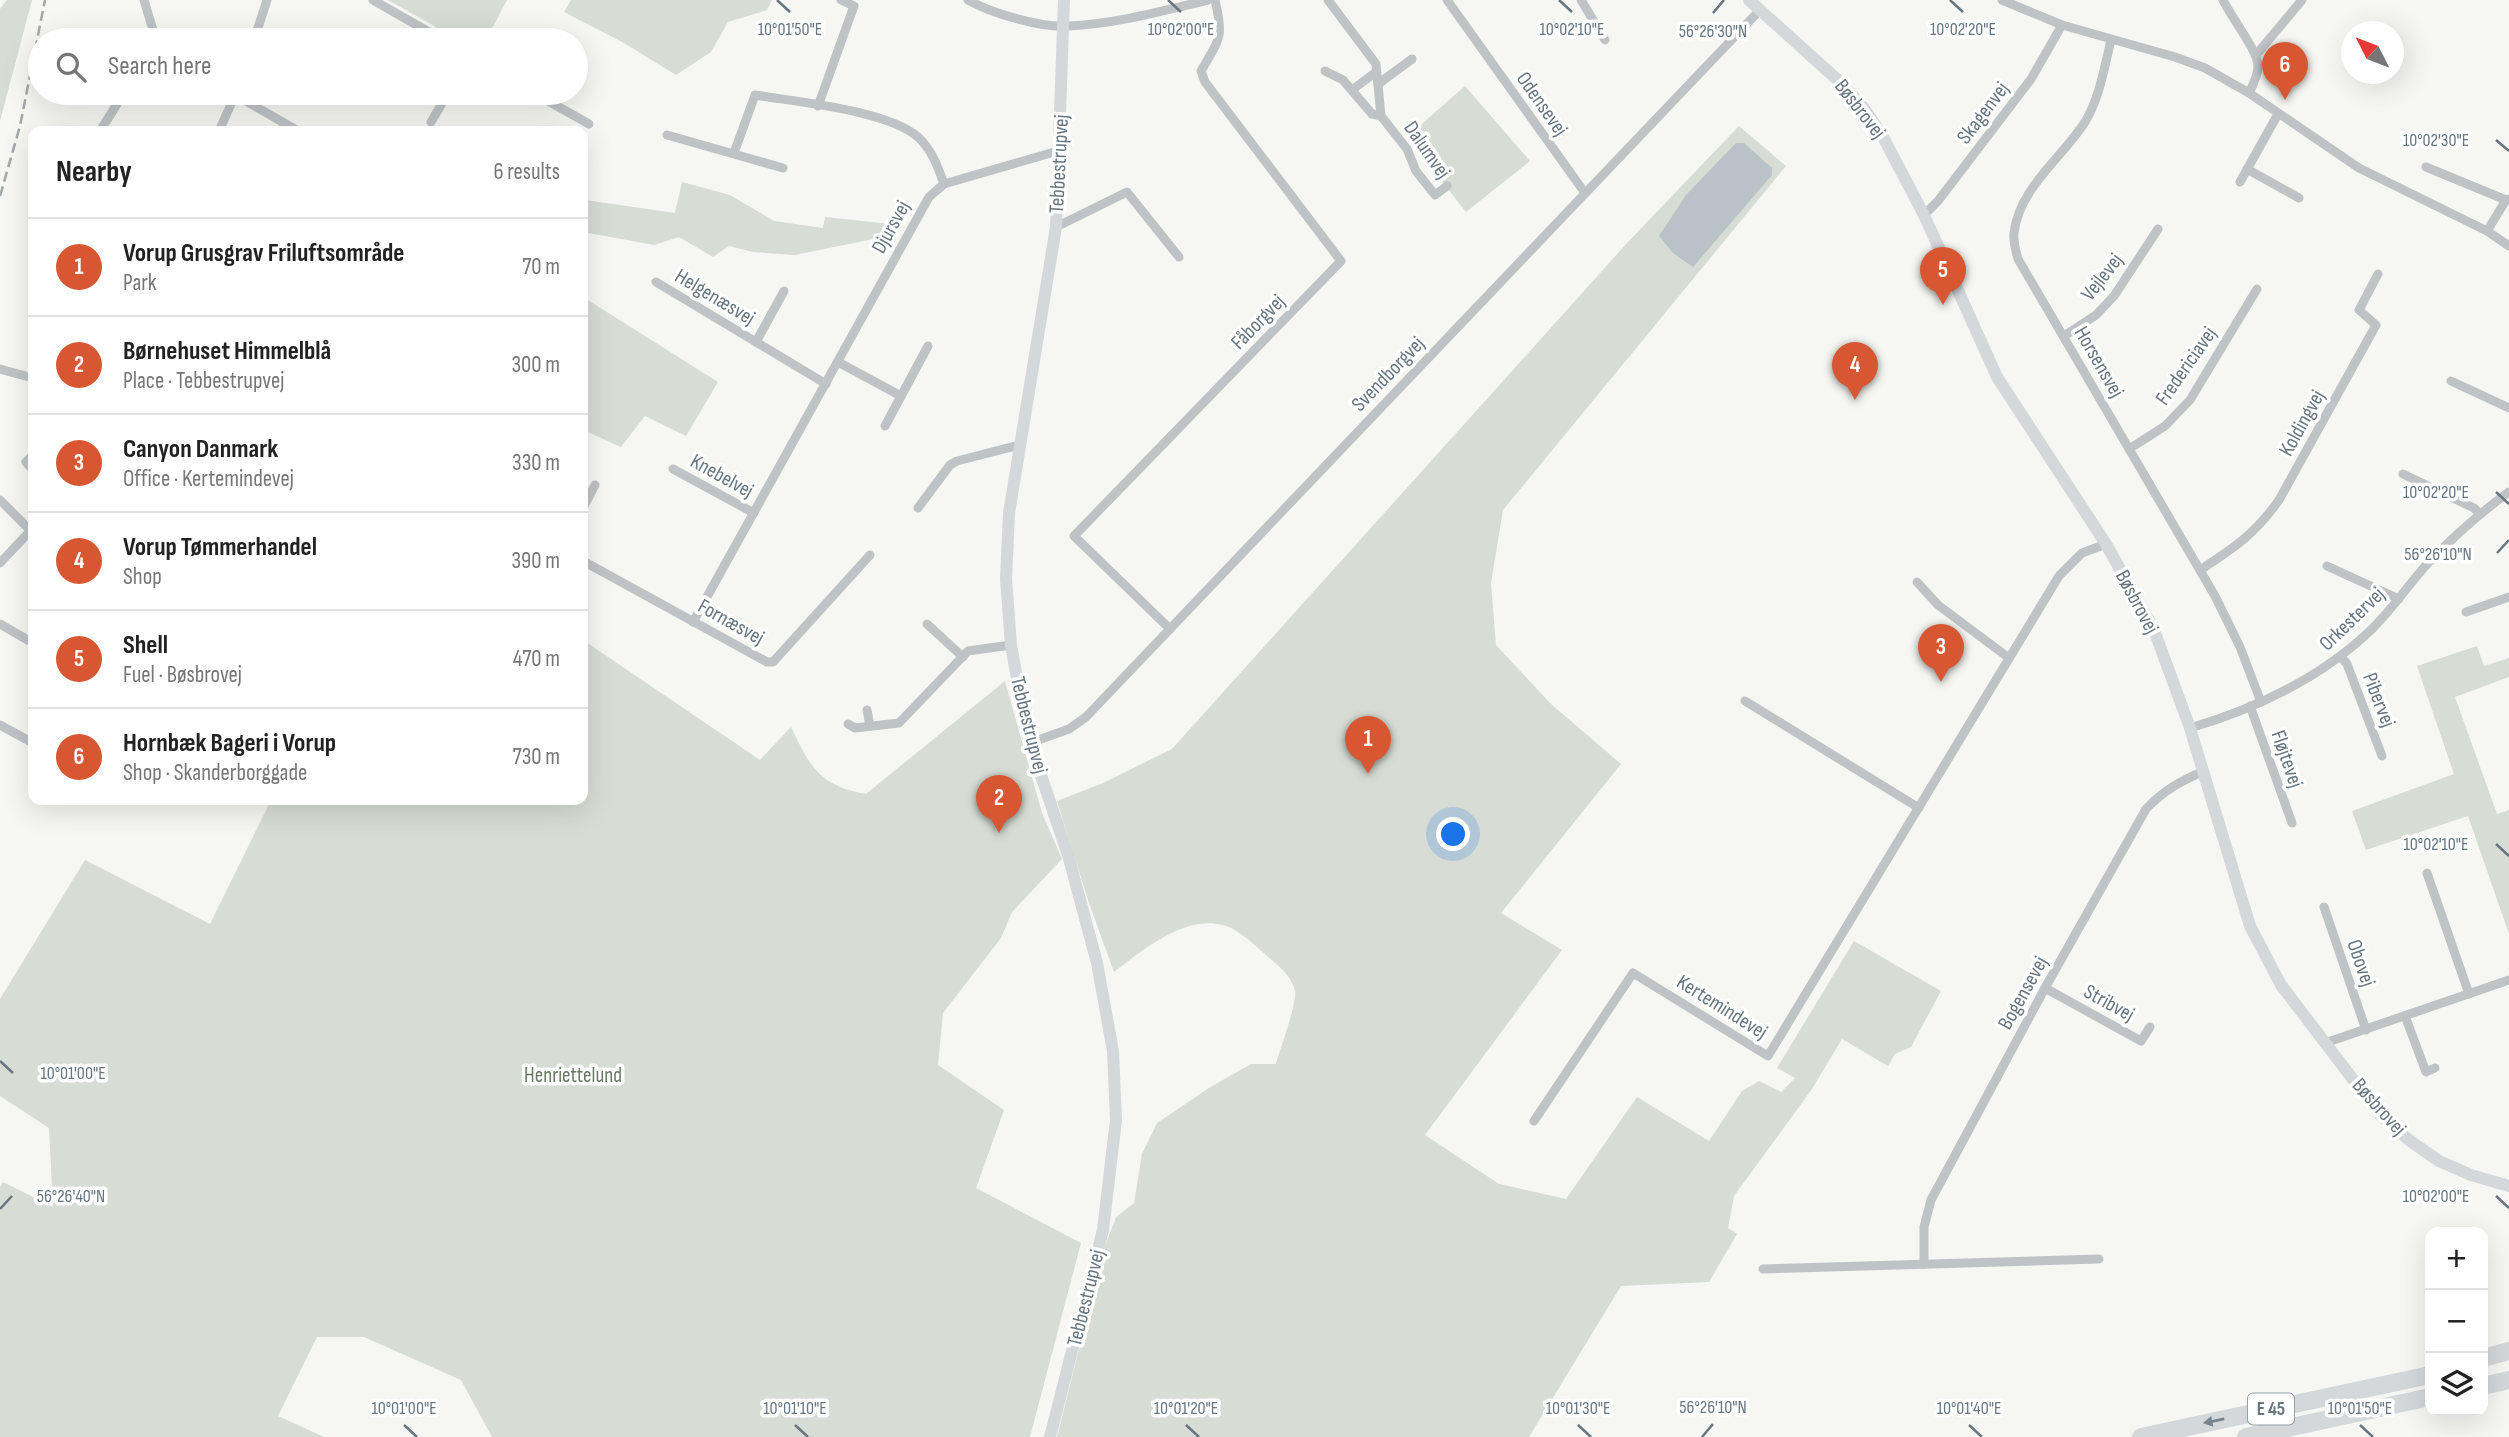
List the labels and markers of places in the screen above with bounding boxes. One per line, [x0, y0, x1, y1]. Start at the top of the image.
pin: 6 [2262, 42, 2308, 100]
pin: 5 [1920, 247, 1966, 305]
pin: 4 [1832, 342, 1878, 400]
pin: 3 [1918, 624, 1964, 682]
pin: 1 [1345, 716, 1391, 774]
pin: 2 [976, 775, 1022, 833]

